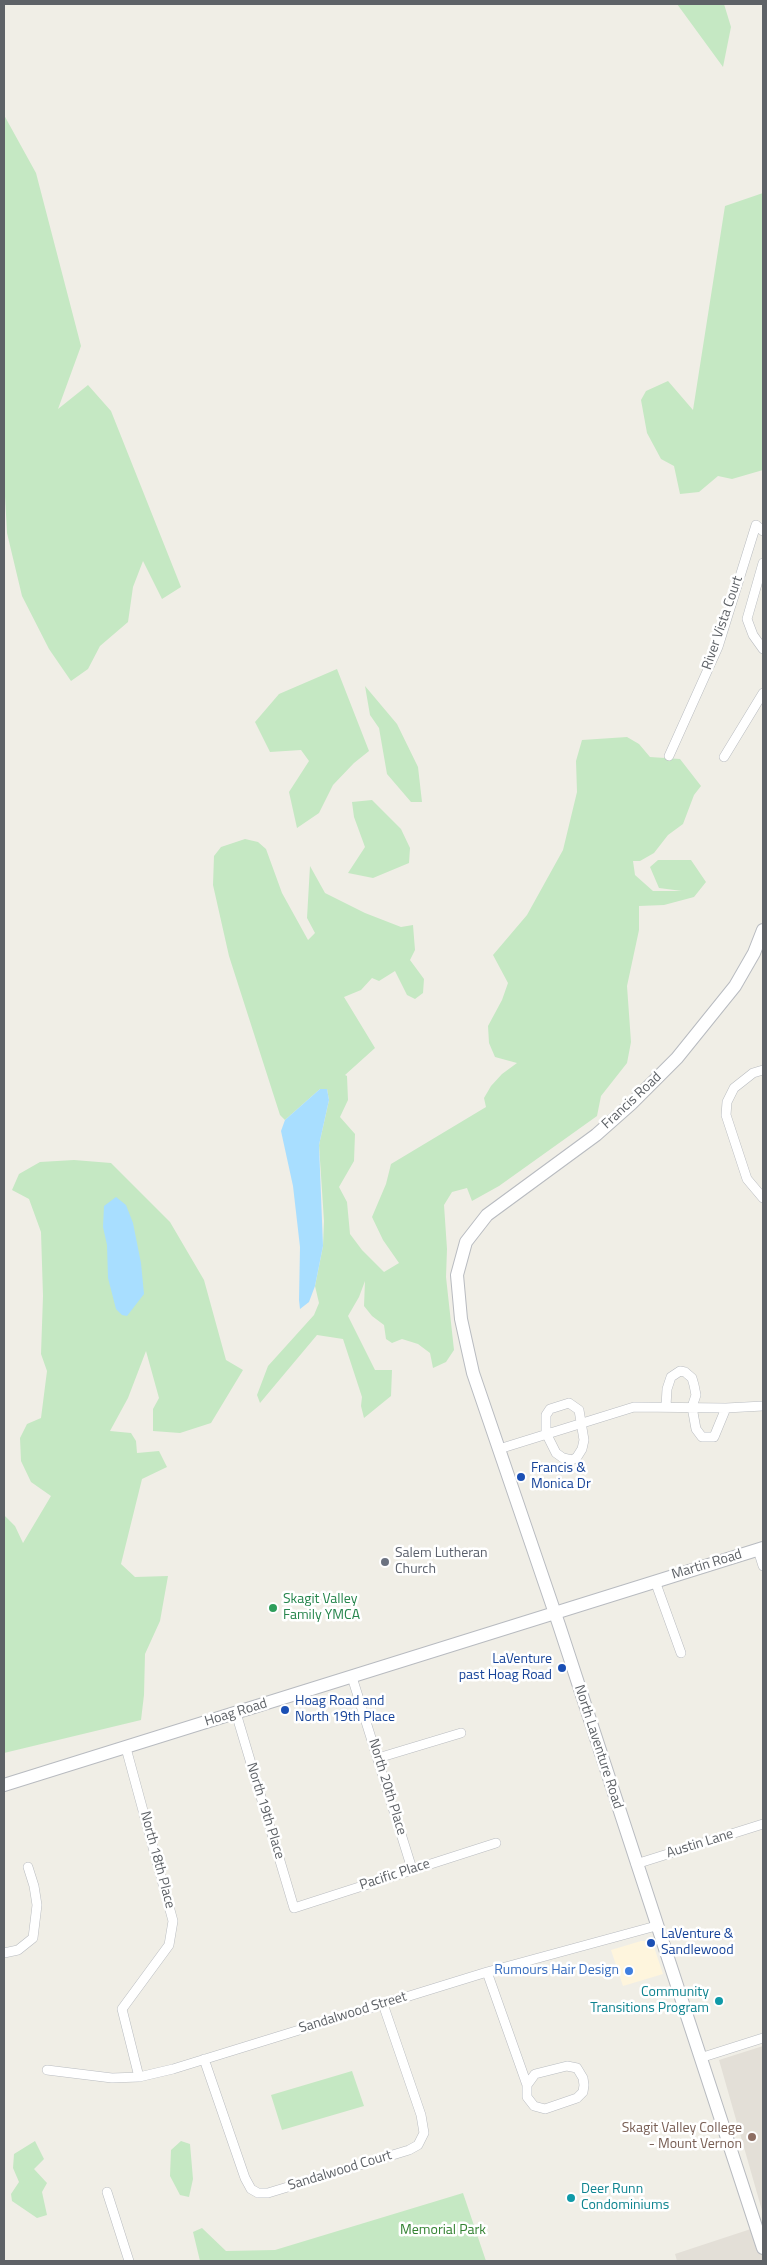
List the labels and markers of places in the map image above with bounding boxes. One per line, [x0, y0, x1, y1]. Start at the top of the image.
place label: Francis & Monica Dr [531, 1461, 591, 1494]
marker: Francis & Monica Dr [515, 1471, 527, 1483]
place label: Salem Lutheran Church [395, 1546, 488, 1578]
marker: Salem Lutheran Church [379, 1556, 391, 1568]
place label: Skagit Valley Family YMCA [283, 1592, 360, 1624]
marker: Skagit Valley Family YMCA [267, 1602, 279, 1614]
place label: LaVenture past Hoag Road [459, 1652, 552, 1684]
marker: LaVenture past Hoag Road [556, 1662, 568, 1674]
place label: Hoag Road and North 19th Place [295, 1694, 395, 1726]
marker: Hoag Road and North 19th Place [279, 1704, 291, 1716]
place label: LaVenture & Sandlewood [661, 1927, 734, 1960]
marker: LaVenture & Sandlewood [645, 1937, 657, 1949]
place label: Rumours Hair Design [494, 1963, 619, 1979]
marker: Rumours Hair Design [623, 1965, 635, 1977]
place label: Community Transitions Program [590, 1985, 709, 2018]
marker: Community Transitions Program [713, 1995, 725, 2007]
place label: Skagit Valley College - Mount Vernon [622, 2121, 742, 2154]
marker: Skagit Valley College - Mount Vernon [746, 2131, 758, 2143]
place label: Deer Runn Condominiums [581, 2182, 669, 2214]
marker: Deer Runn Condominiums [565, 2192, 577, 2204]

